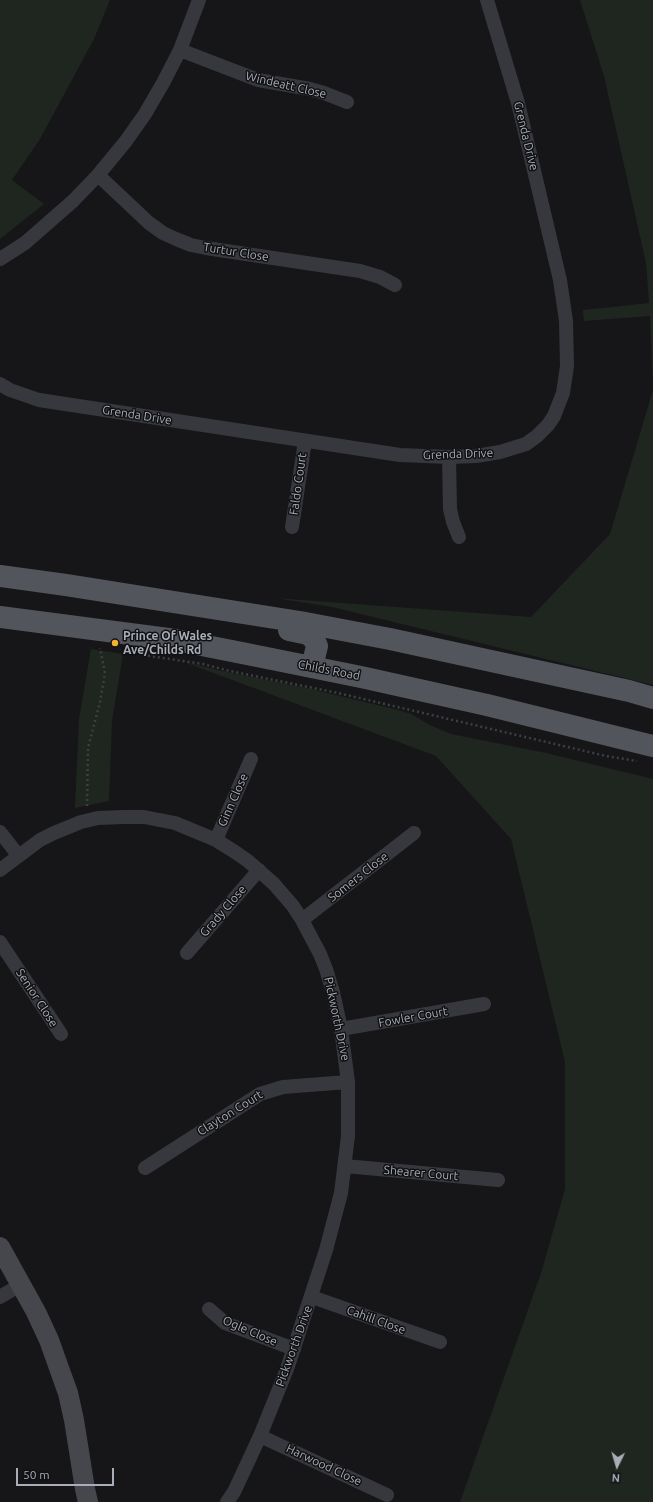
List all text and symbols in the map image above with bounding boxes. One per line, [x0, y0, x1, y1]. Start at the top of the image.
street label: Windeatt Close [244, 69, 328, 101]
street label: Grenda Drive [511, 100, 541, 172]
street label: Turtur Close [202, 240, 270, 264]
street label: Grenda Drive [101, 402, 173, 428]
street label: Grenda Drive [423, 446, 493, 462]
street label: Faldo Court [287, 452, 309, 516]
place label: Prince Of Wales Ave/Childs Rd [123, 629, 212, 657]
marker: Prince Of Wales Ave/Childs Rd [110, 638, 120, 648]
street label: Childs Road [297, 657, 361, 683]
street label: Ginn Close [215, 771, 251, 829]
street label: Somers Close [325, 849, 391, 905]
street label: Grady Close [197, 882, 249, 940]
street label: Senior Close [13, 966, 61, 1030]
street label: Pickworth Drive [321, 976, 353, 1062]
street label: Fowler Court [377, 1004, 449, 1030]
street label: Clayton Court [195, 1087, 265, 1139]
street label: Shearer Court [383, 1163, 459, 1183]
street label: Pickworth Drive [273, 1303, 315, 1389]
street label: Cahill Close [345, 1303, 407, 1337]
street label: Ogle Close [220, 1313, 280, 1349]
street label: Harwood Close [284, 1441, 364, 1489]
north arrow [597, 1446, 637, 1486]
scale bar [18, 1460, 116, 1486]
text: 50 m [23, 1468, 50, 1481]
text: N [611, 1472, 621, 1484]

